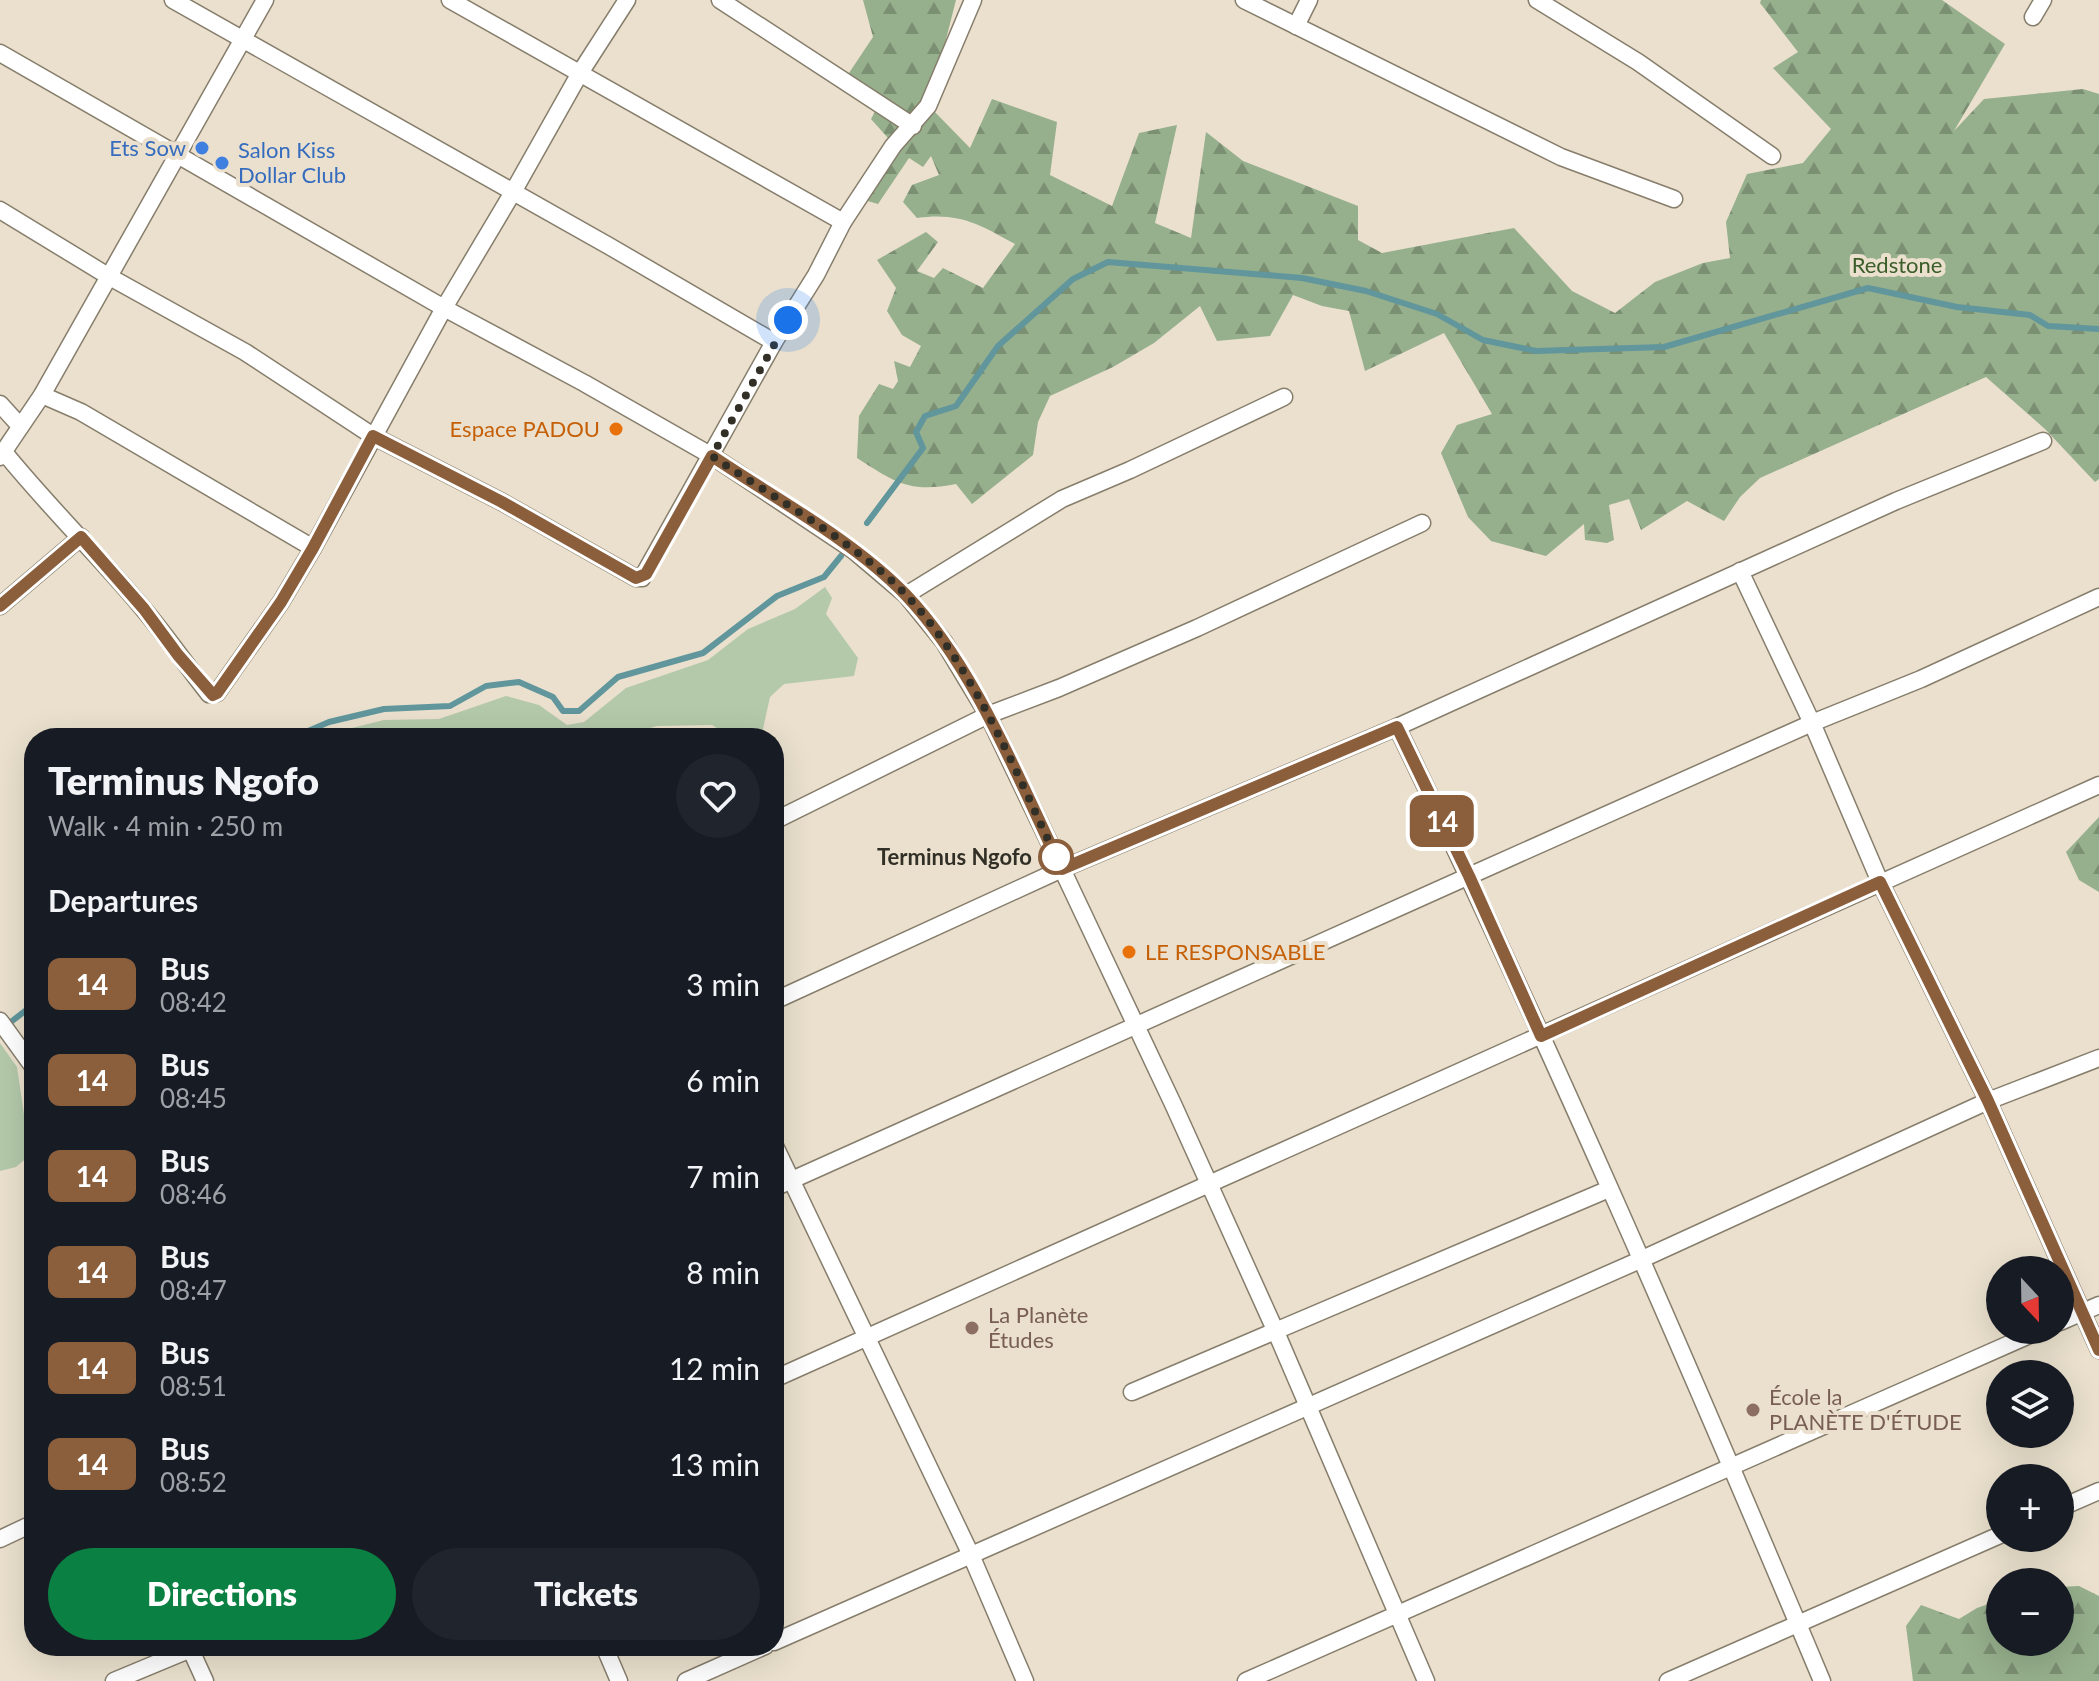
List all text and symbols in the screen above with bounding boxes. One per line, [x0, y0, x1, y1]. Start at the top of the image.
place label: Ets Sow [109, 134, 186, 161]
place label: Salon Kiss Dollar Club [238, 136, 346, 188]
marker: Ets Sow [193, 139, 211, 157]
marker: Salon Kiss Dollar Club [213, 154, 231, 172]
park label: Redstone [1852, 251, 1942, 278]
your location [768, 300, 808, 340]
place label: Espace PADOU [450, 415, 600, 442]
marker: Espace PADOU [607, 420, 625, 438]
button: heart [676, 754, 760, 838]
text: Terminus Ngofo [48, 757, 319, 803]
line badge: 14 [1406, 795, 1478, 847]
text: 14 [1426, 804, 1458, 838]
text: Walk · 4 min · 250 m [48, 810, 283, 842]
marker: Terminus Ngofo [1039, 840, 1073, 874]
place label: Terminus Ngofo [877, 843, 1032, 870]
text: Departures [48, 882, 198, 918]
place label: LE RESPONSABLE [1145, 938, 1325, 965]
marker: LE RESPONSABLE [1120, 943, 1138, 961]
text: Bus [160, 950, 210, 986]
text: 3 min [686, 966, 760, 1002]
text: 14 [76, 967, 108, 1001]
text: 08:42 [160, 986, 227, 1018]
text: Bus [160, 1046, 210, 1082]
text: 6 min [686, 1062, 760, 1098]
text: 14 [76, 1063, 108, 1097]
text: 08:45 [160, 1082, 227, 1114]
text: Bus [160, 1142, 210, 1178]
text: 7 min [686, 1158, 760, 1194]
text: 14 [76, 1159, 108, 1193]
text: 08:46 [160, 1178, 227, 1210]
text: Bus [160, 1238, 210, 1274]
text: 8 min [686, 1254, 760, 1290]
text: 14 [76, 1255, 108, 1289]
north arrow [1986, 1256, 2074, 1344]
map controls [1986, 1256, 2074, 1656]
text: 08:47 [160, 1274, 227, 1306]
place label: La Planète Études [988, 1301, 1088, 1353]
marker: La Planète Études [963, 1319, 981, 1337]
text: Bus [160, 1334, 210, 1370]
text: 12 min [669, 1350, 760, 1386]
text: 14 [76, 1351, 108, 1385]
button: layers [1986, 1360, 2074, 1448]
text: 08:51 [160, 1370, 227, 1402]
place label: École la PLANÈTE D'ÉTUDE [1769, 1383, 1962, 1435]
marker: École la PLANÈTE D'ÉTUDE [1744, 1401, 1762, 1419]
text: Bus [160, 1430, 210, 1466]
text: 13 min [669, 1446, 760, 1482]
text: 14 [76, 1447, 108, 1481]
button: + [1986, 1464, 2074, 1552]
text: 08:52 [160, 1466, 227, 1498]
button: Directions [48, 1548, 396, 1640]
button: Tickets [412, 1548, 760, 1640]
button: − [1986, 1568, 2074, 1656]

